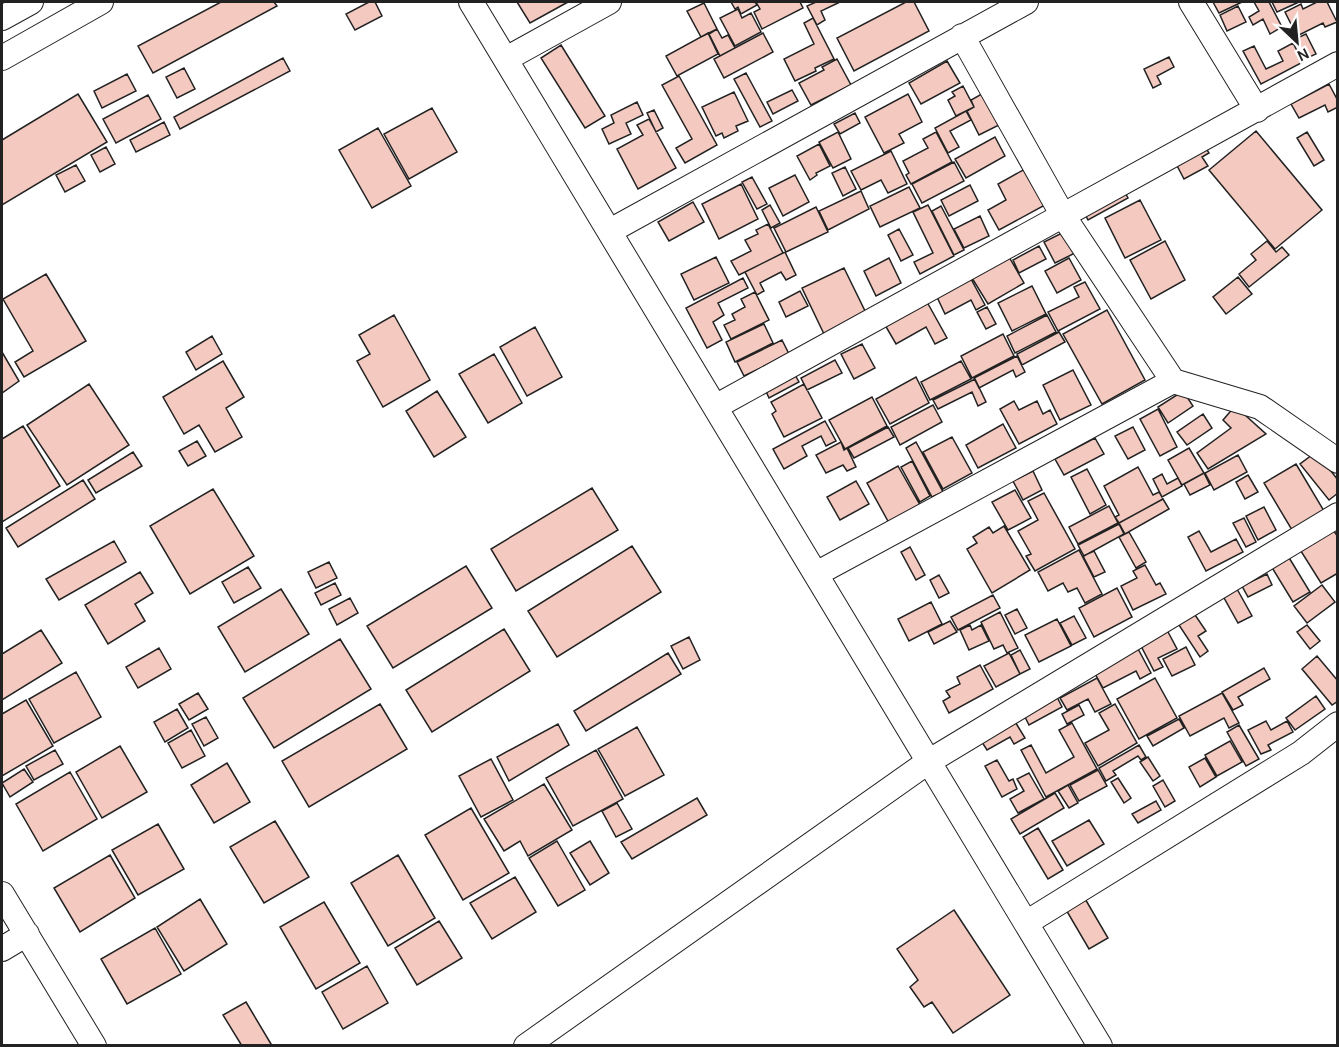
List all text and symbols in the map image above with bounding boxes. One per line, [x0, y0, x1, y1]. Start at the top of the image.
north arrow [1267, 12, 1327, 72]
text: N [1294, 44, 1313, 66]

